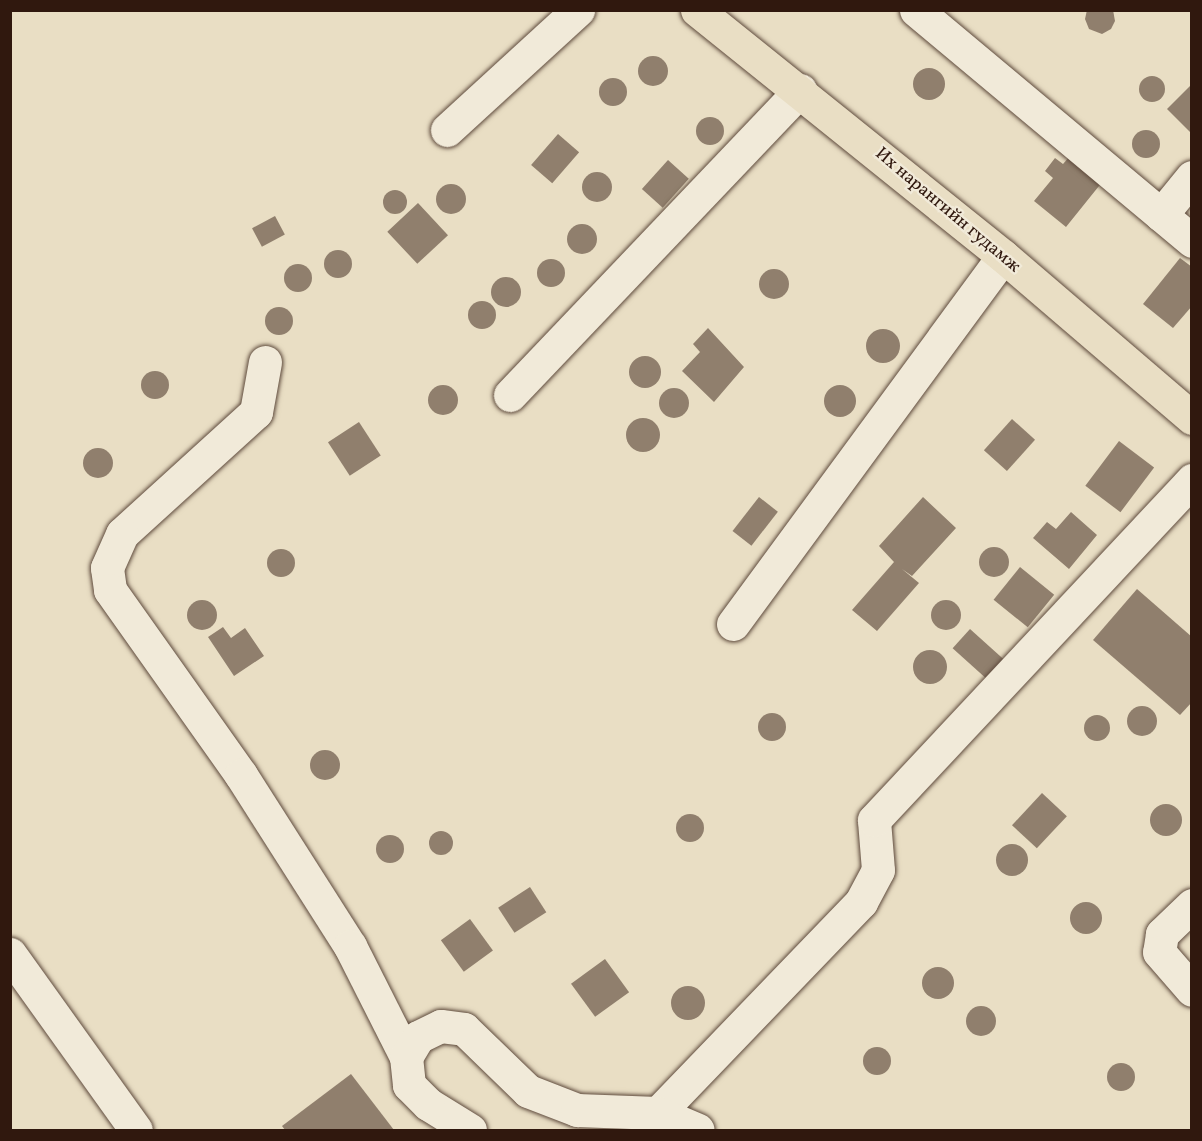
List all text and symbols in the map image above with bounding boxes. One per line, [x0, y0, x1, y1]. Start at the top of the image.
street label: Их нарангийн гудамж [870, 144, 1024, 278]

